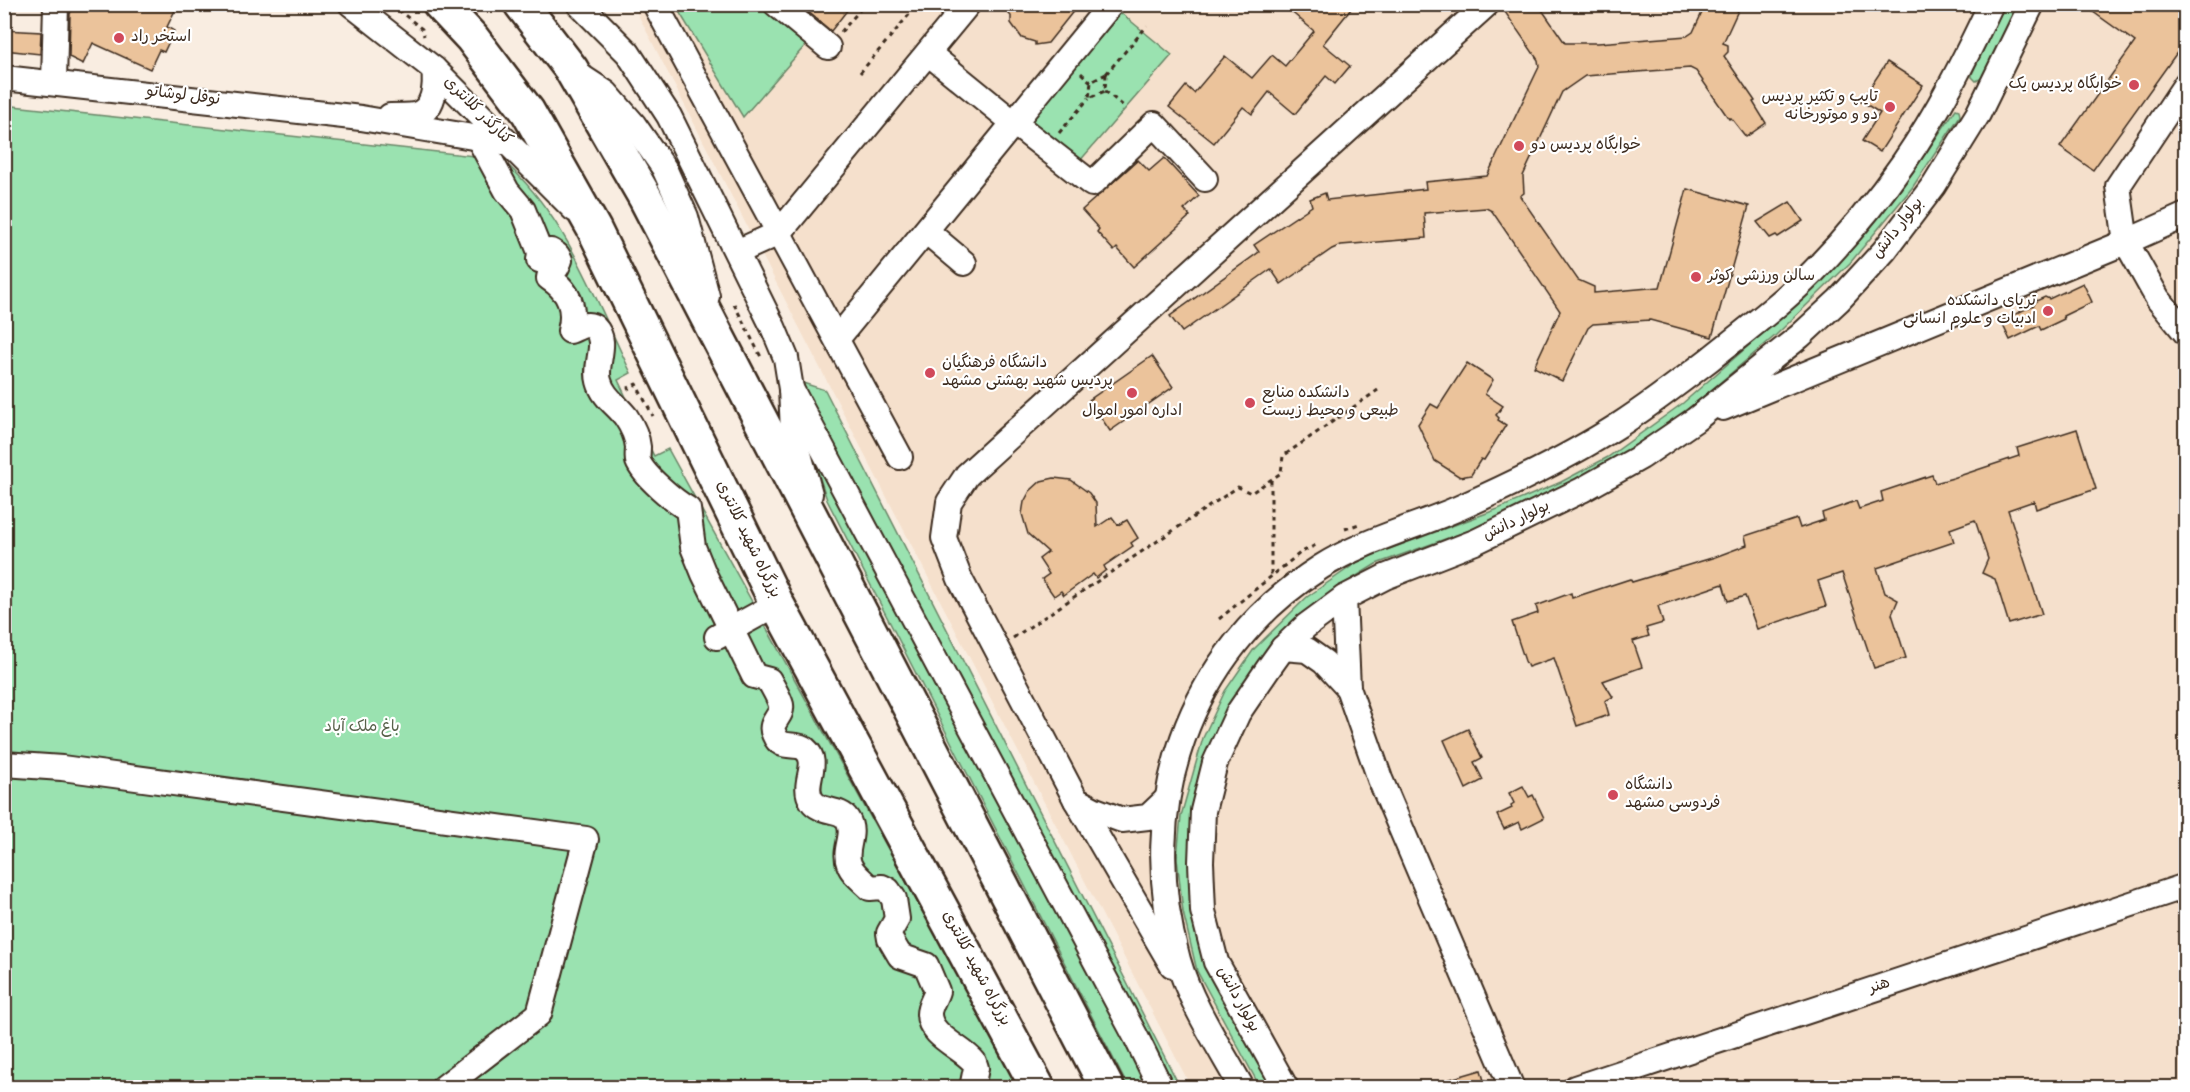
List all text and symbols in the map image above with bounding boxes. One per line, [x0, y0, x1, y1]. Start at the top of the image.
place label: استخر راد [131, 29, 191, 48]
marker: استخر راد [112, 31, 126, 45]
street label: کنارگذر کلانتری [439, 71, 518, 150]
place label: خوابگاه پردیس یک [2008, 73, 2122, 95]
marker: خوابگاه پردیس یک [2127, 78, 2141, 92]
street label: نوفل لوشاتو [144, 83, 221, 111]
place label: تایپ و تکثیر پردیس دو و موتورخانه [1762, 89, 1878, 126]
marker: تایپ و تکثیر پردیس دو و موتورخانه [1883, 100, 1897, 114]
place label: خوابگاه پردیس دو [1529, 134, 1641, 156]
marker: خوابگاه پردیس دو [1512, 139, 1526, 153]
street label: بولوار دانش [1869, 195, 1929, 263]
place label: سالن ورزشی کوثر [1706, 268, 1815, 287]
marker: سالن ورزشی کوثر [1689, 270, 1703, 284]
place label: تریای دانشکده ادبیات و علوم انسانی [1903, 293, 2036, 330]
marker: تریای دانشکده ادبیات و علوم انسانی [2041, 304, 2055, 318]
place label: دانشگاه فرهنگیان پردیس شهید بهشتی مشهد [942, 352, 1113, 392]
marker: دانشگاه فرهنگیان پردیس شهید بهشتی مشهد [923, 366, 937, 380]
place label: دانشکده منابع طبیعی و محیط زیست [1262, 385, 1399, 422]
marker: اداره امور اموال [1125, 386, 1139, 400]
marker: دانشکده منابع طبیعی و محیط زیست [1243, 396, 1257, 410]
place label: اداره امور اموال [1082, 403, 1182, 422]
street label: بزرگراه شهید کلانتری [710, 477, 786, 602]
street label: بولوار دانش [1480, 498, 1554, 546]
park label: باغ ملک آباد [324, 718, 400, 738]
place label: دانشگاه فردوسی مشهد [1625, 774, 1720, 814]
marker: دانشگاه فردوسی مشهد [1606, 788, 1620, 802]
street label: بزرگراه شهید کلانتری [937, 907, 1016, 1030]
street label: بولوار دانش [1211, 964, 1263, 1036]
street label: هنر [1865, 975, 1893, 1000]

